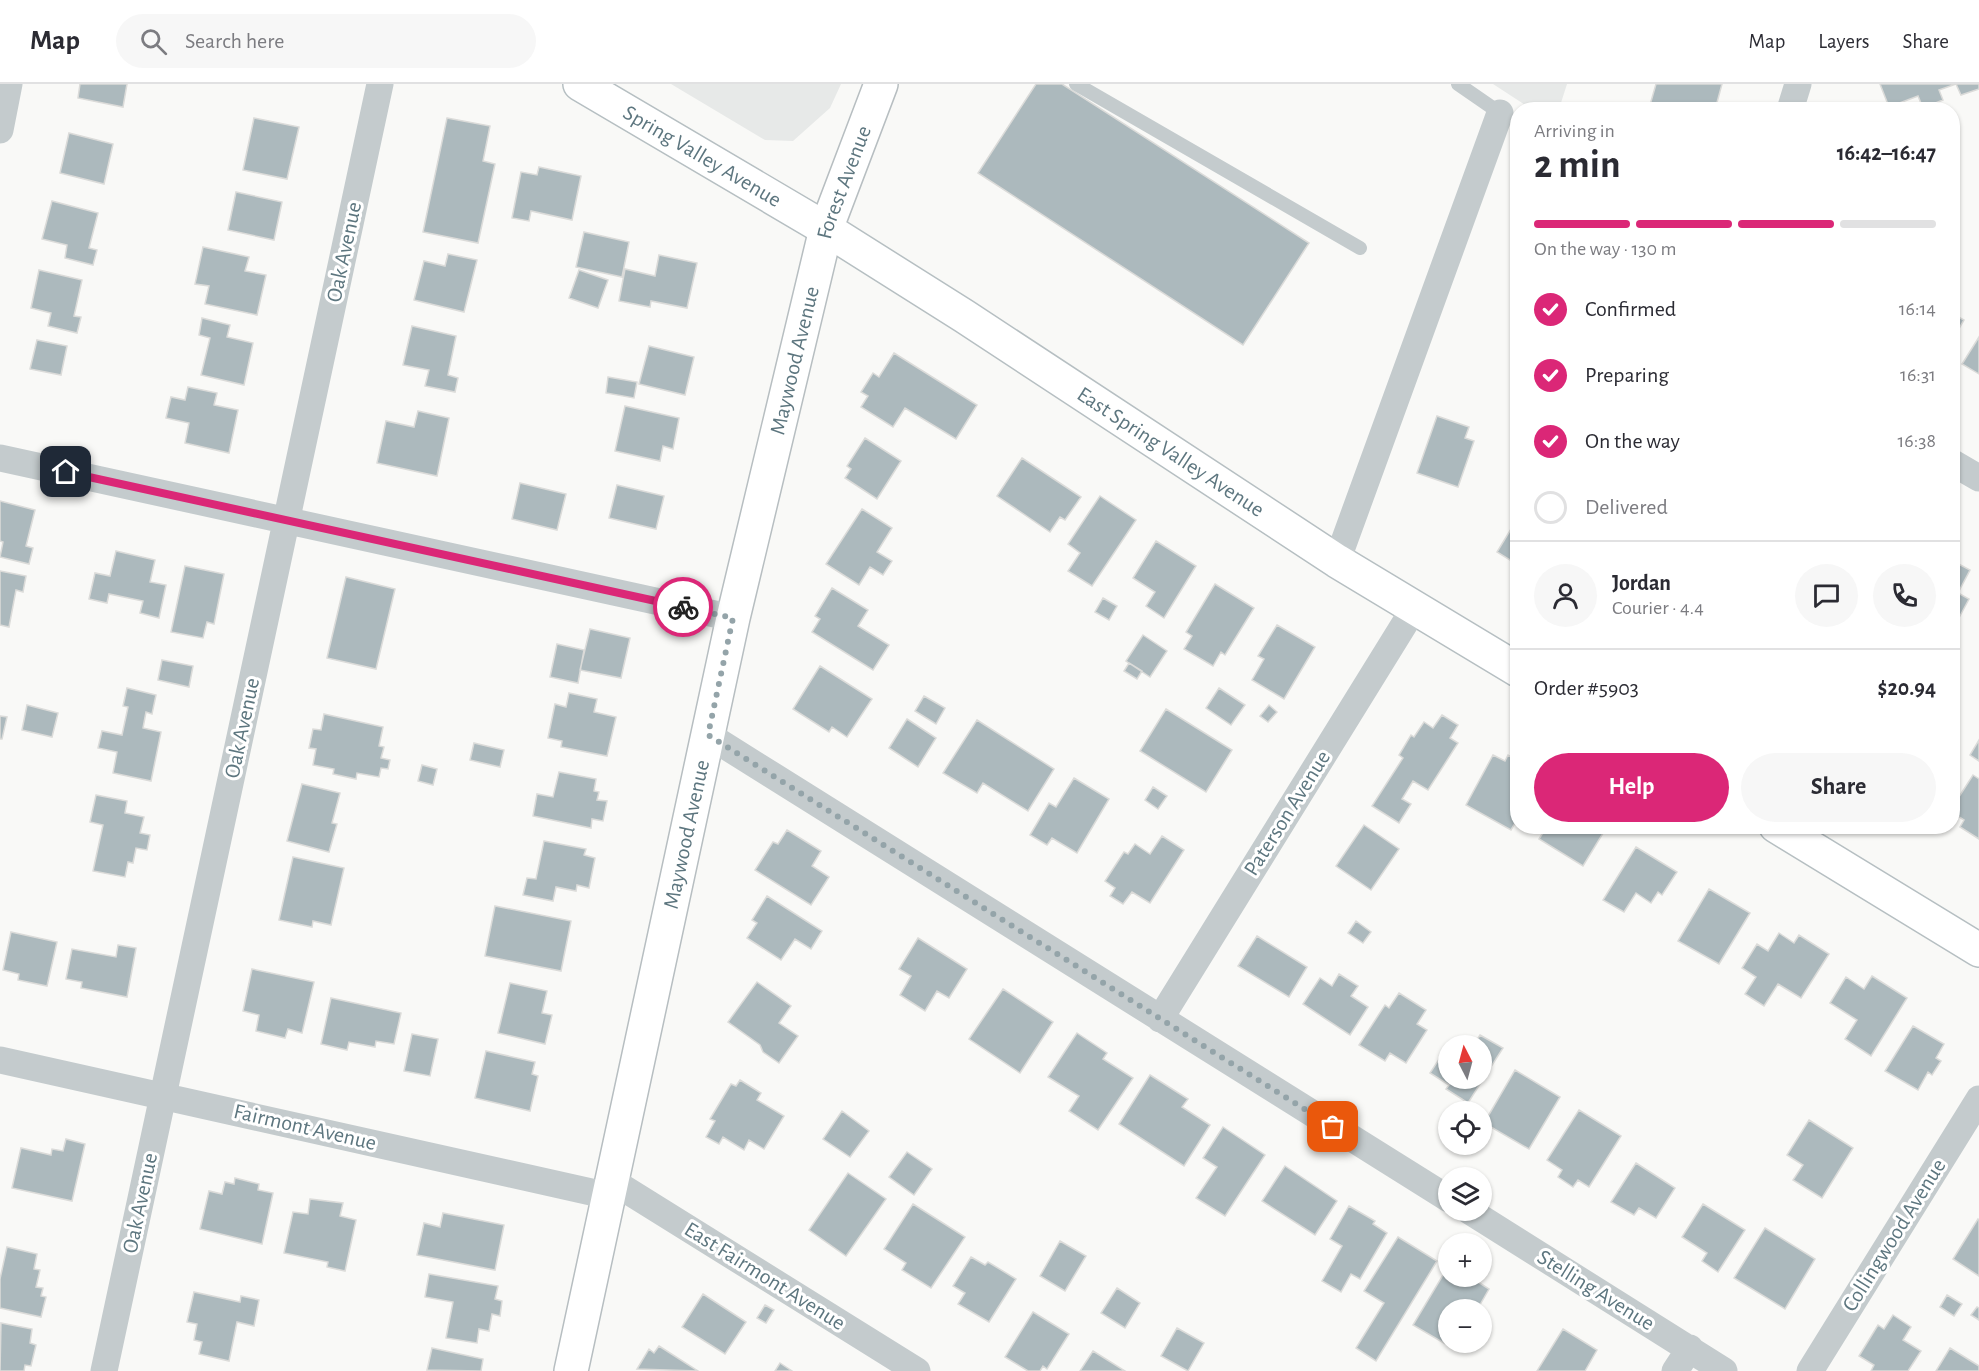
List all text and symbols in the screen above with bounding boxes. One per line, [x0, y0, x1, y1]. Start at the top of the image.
search box [116, 14, 536, 68]
icon: search [137, 25, 170, 58]
text: Map [30, 27, 80, 55]
text: Search here [185, 30, 284, 52]
text: Map [1749, 31, 1785, 52]
text: Layers [1818, 31, 1869, 52]
text: Share [1902, 31, 1949, 52]
street label: Spring Valley Avenue [620, 101, 785, 211]
text: Arriving in [1534, 121, 1615, 141]
street label: Forest Avenue [813, 123, 875, 241]
text: 16:42–16:47 [1837, 142, 1936, 164]
text: 2 min [1534, 146, 1621, 185]
street label: Oak Avenue [323, 200, 365, 304]
text: On the way · 130 m [1534, 239, 1676, 259]
street label: Maywood Avenue [766, 284, 823, 437]
icon: check [1534, 293, 1567, 326]
text: Confirmed [1585, 298, 1676, 320]
text: 16:14 [1899, 299, 1936, 319]
icon: check [1534, 359, 1567, 392]
text: Preparing [1585, 364, 1669, 386]
text: 16:31 [1900, 365, 1936, 385]
street label: East Spring Valley Avenue [1073, 383, 1268, 521]
icon: check [1534, 425, 1567, 458]
text: On the way [1585, 430, 1680, 452]
text: 16:38 [1897, 431, 1936, 451]
pin [40, 446, 91, 497]
icon: home [49, 455, 82, 488]
text: Delivered [1585, 496, 1668, 518]
button: person [1534, 564, 1597, 627]
button: chat [1795, 564, 1858, 627]
button: phone [1873, 564, 1936, 627]
text: Jordan [1612, 572, 1671, 594]
courier [653, 577, 713, 637]
icon: bike [667, 591, 700, 624]
text: Courier · 4.4 [1612, 598, 1704, 618]
street label: Oak Avenue [221, 676, 263, 780]
text: Order #5903 [1534, 677, 1639, 699]
text: $20.94 [1878, 677, 1936, 699]
street label: Paterson Avenue [1240, 747, 1334, 879]
button: Help [1534, 753, 1729, 822]
button: Share [1741, 753, 1936, 822]
street label: Maywood Avenue [660, 758, 713, 911]
north arrow [1438, 1035, 1492, 1089]
map controls [1438, 1035, 1492, 1353]
street label: Fairmont Avenue [231, 1100, 379, 1154]
pin [1307, 1101, 1358, 1152]
button: locate [1438, 1101, 1492, 1155]
icon: bag [1316, 1110, 1349, 1143]
street label: Oak Avenue [119, 1151, 161, 1255]
street label: Collingwood Avenue [1838, 1155, 1950, 1315]
button: layers [1438, 1167, 1492, 1221]
street label: East Fairmont Avenue [681, 1218, 849, 1334]
button: + [1438, 1233, 1492, 1287]
street label: Stelling Avenue [1534, 1245, 1658, 1335]
button: − [1438, 1299, 1492, 1353]

